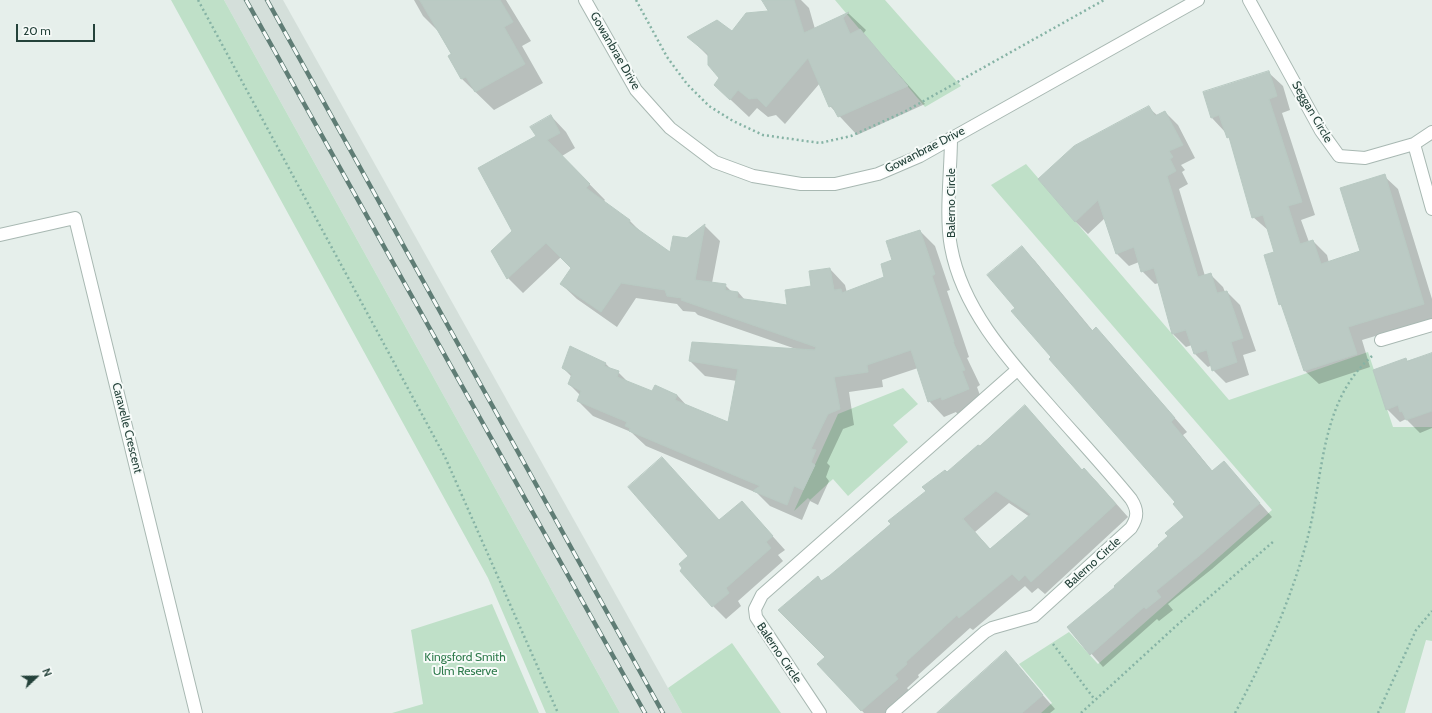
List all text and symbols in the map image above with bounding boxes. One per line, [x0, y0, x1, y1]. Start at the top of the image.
street label: Gowanbrae Drive [587, 9, 643, 93]
scale bar [18, 16, 97, 42]
text: 20 m [23, 23, 51, 38]
street label: Seggan Circle [1289, 79, 1335, 145]
street label: Gowanbrae Drive [883, 124, 967, 176]
street label: Balerno Circle [944, 168, 958, 238]
street label: Caravelle Crescent [109, 381, 145, 475]
street label: Balerno Circle [1062, 534, 1124, 592]
street label: Balerno Circle [753, 620, 805, 686]
park label: Kingsford Smith Ulm Reserve [424, 650, 506, 678]
north arrow [16, 657, 56, 697]
text: N [39, 666, 55, 679]

